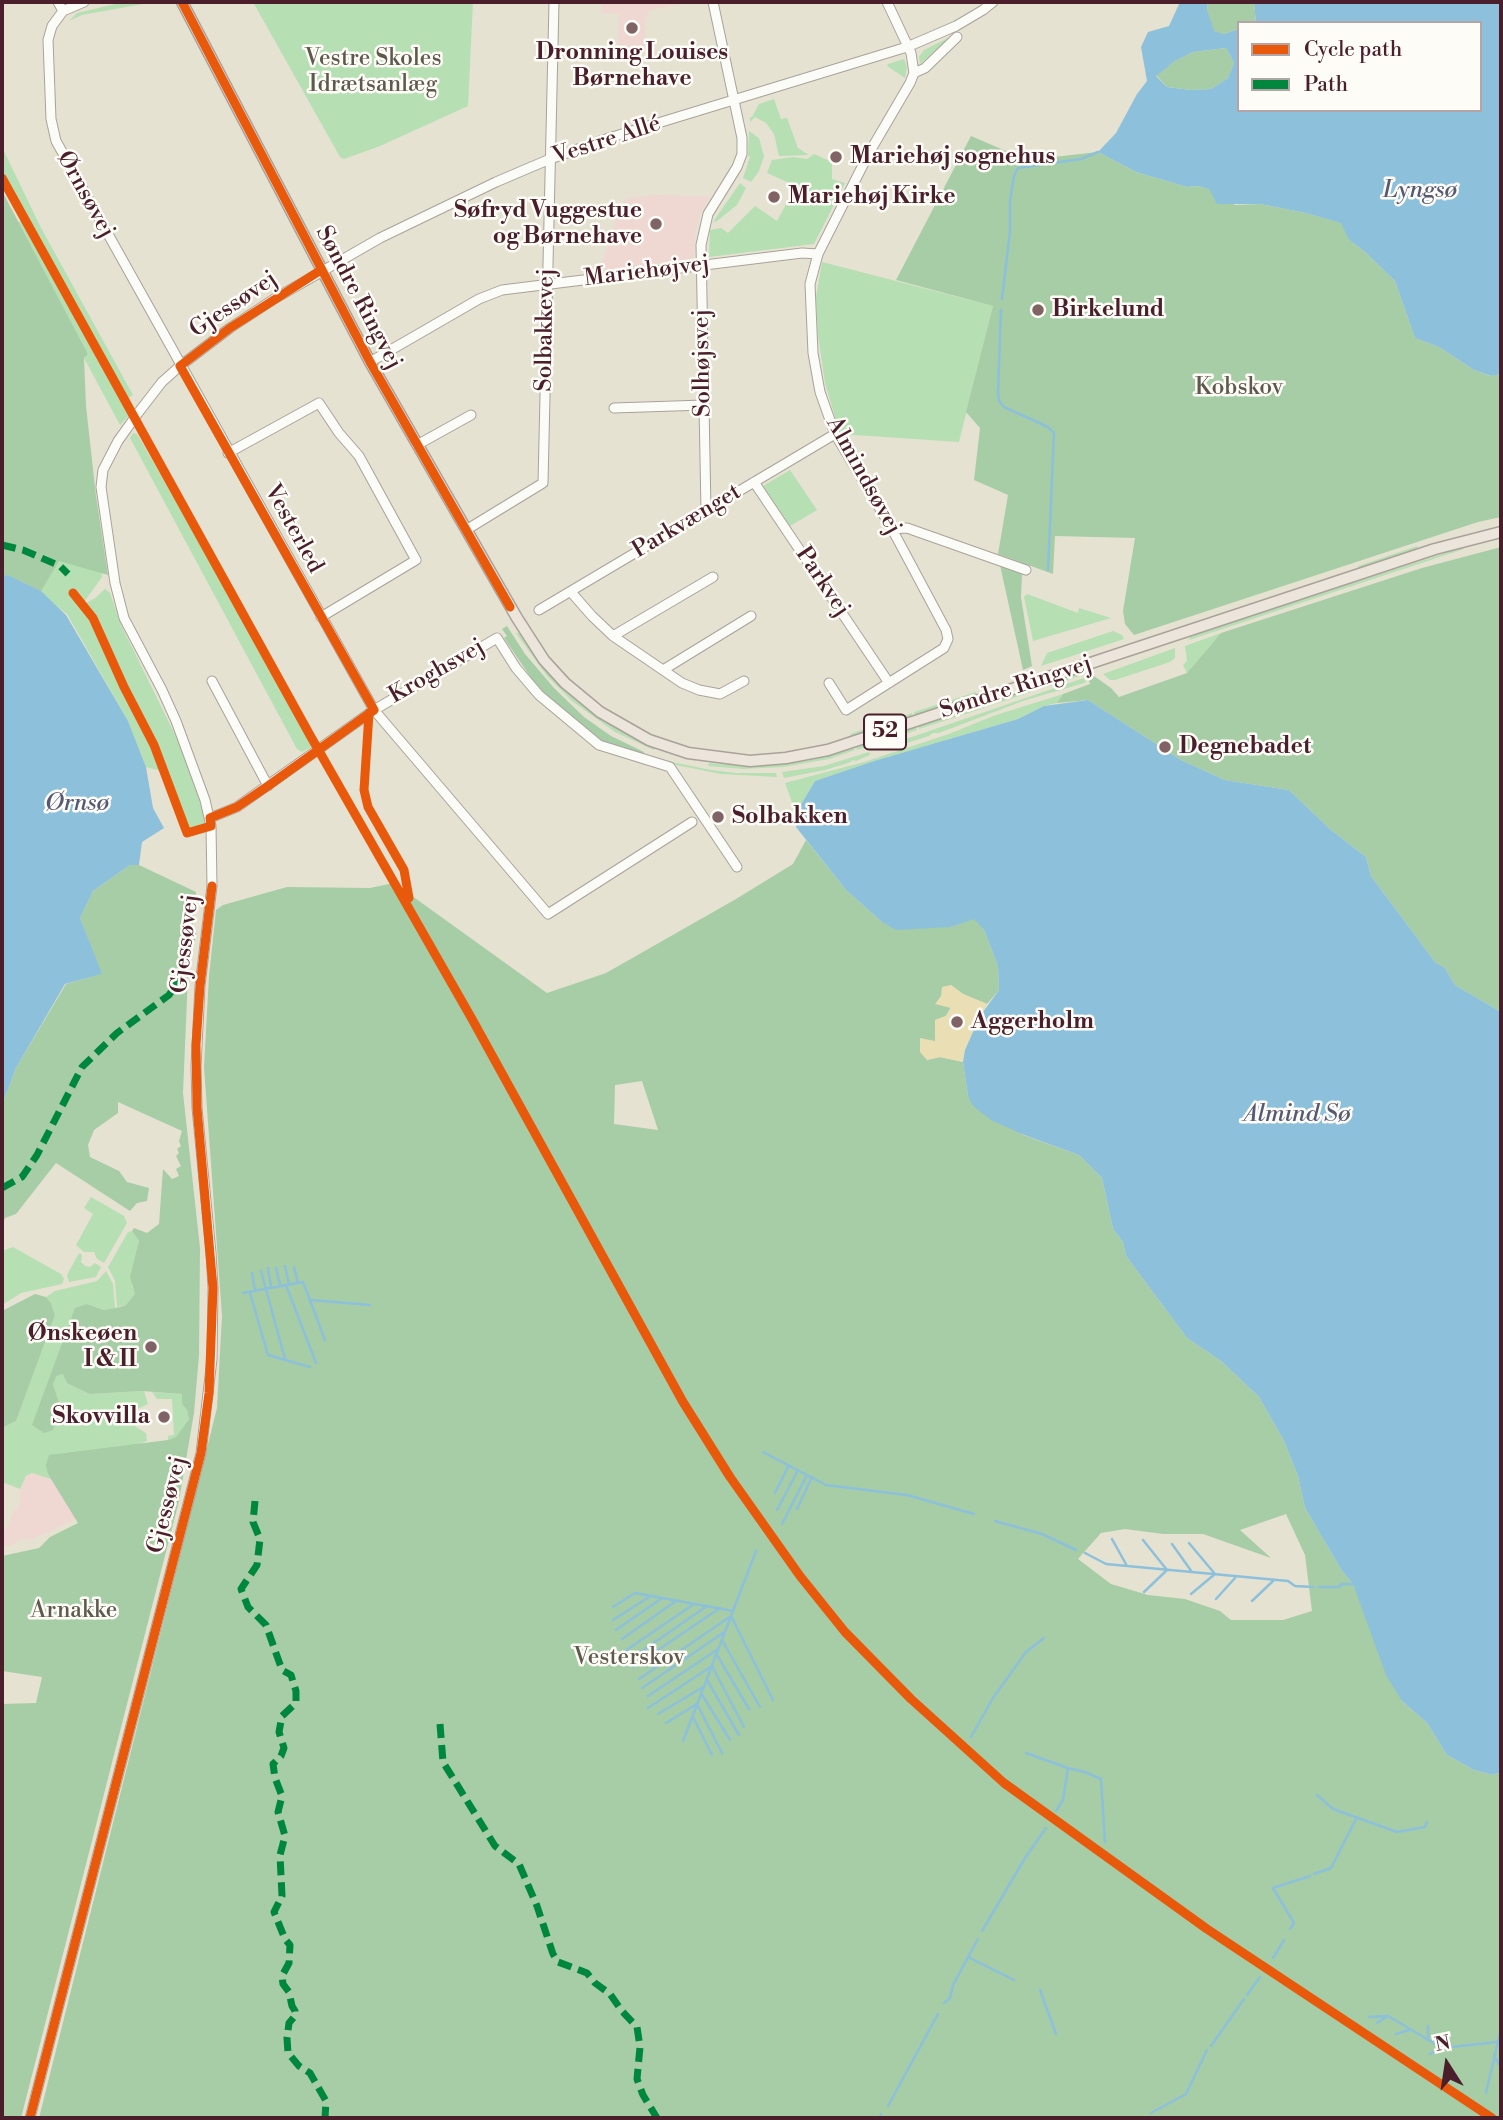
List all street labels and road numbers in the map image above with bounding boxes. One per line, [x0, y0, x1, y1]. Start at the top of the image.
street label: Vestre Allé [550, 111, 664, 171]
street label: Ørnsøvej [50, 147, 120, 243]
street label: Søndre Ringvej [309, 222, 407, 374]
street label: Mariehøjvej [583, 251, 711, 293]
street label: Gjessøvej [185, 266, 283, 344]
street label: Solbakkevej [531, 268, 561, 392]
street label: Solhøjsvej [688, 309, 718, 417]
street label: Almindsøvej [819, 412, 907, 540]
street label: Parkvænget [628, 479, 746, 565]
street label: Vesterled [257, 480, 329, 578]
street label: Parkvej [789, 542, 855, 622]
street label: Kroghsvej [384, 634, 490, 710]
street label: Søndre Ringvej [936, 650, 1096, 726]
road number: 52 [864, 714, 906, 750]
street label: Gjessøvej [166, 893, 206, 995]
street label: Gjessøvej [143, 1453, 193, 1557]

